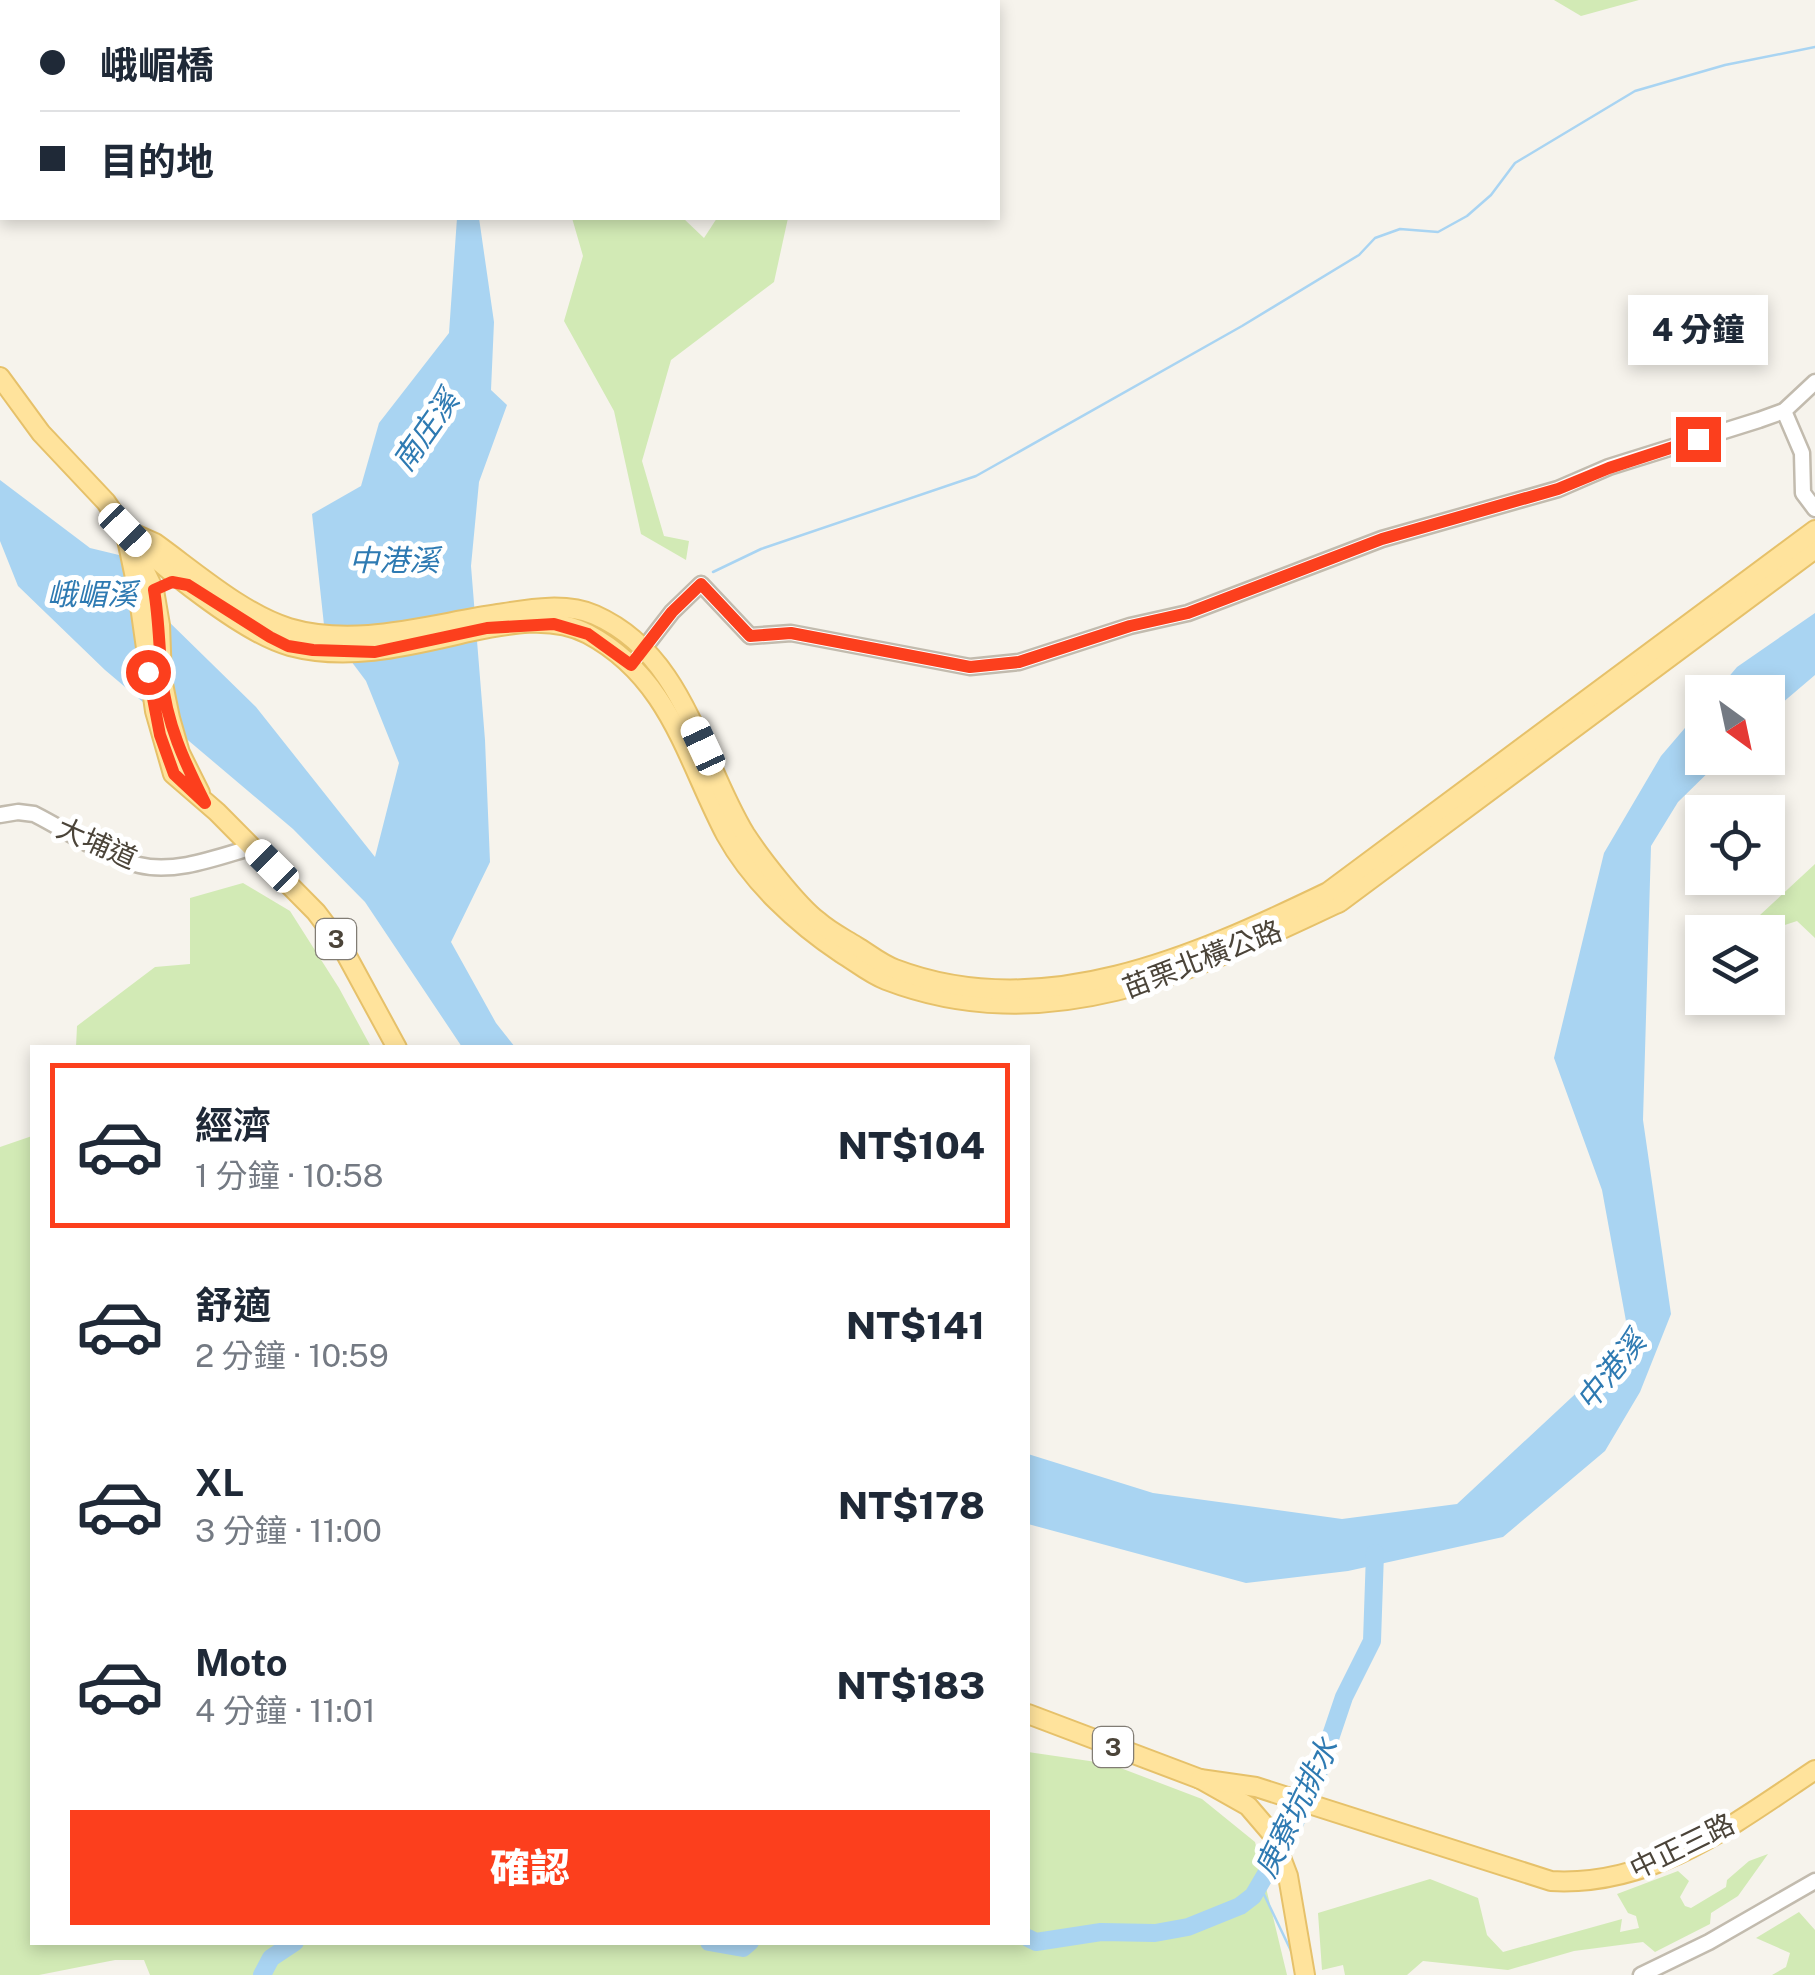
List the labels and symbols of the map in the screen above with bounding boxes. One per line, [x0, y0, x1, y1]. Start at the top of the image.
callout: 4 分鐘 [1628, 294, 1768, 364]
water label: 南庄溪 [385, 380, 468, 478]
route end [1676, 417, 1721, 462]
car [93, 498, 157, 562]
water label: 中港溪 [349, 542, 443, 578]
water label: 峨嵋溪 [47, 576, 141, 612]
route start [126, 650, 171, 695]
north arrow [1685, 675, 1785, 775]
car [677, 712, 729, 780]
street label: 大埔道 [52, 810, 142, 875]
car [240, 834, 304, 898]
street label: 苗栗北橫公路 [1117, 913, 1286, 1004]
road number: 3 [316, 919, 356, 959]
water label: 中港溪 [1568, 1321, 1655, 1417]
road number: 3 [1093, 1727, 1133, 1767]
water label: 庚寮坑排水 [1247, 1730, 1346, 1883]
street label: 中正三路 [1624, 1806, 1739, 1885]

